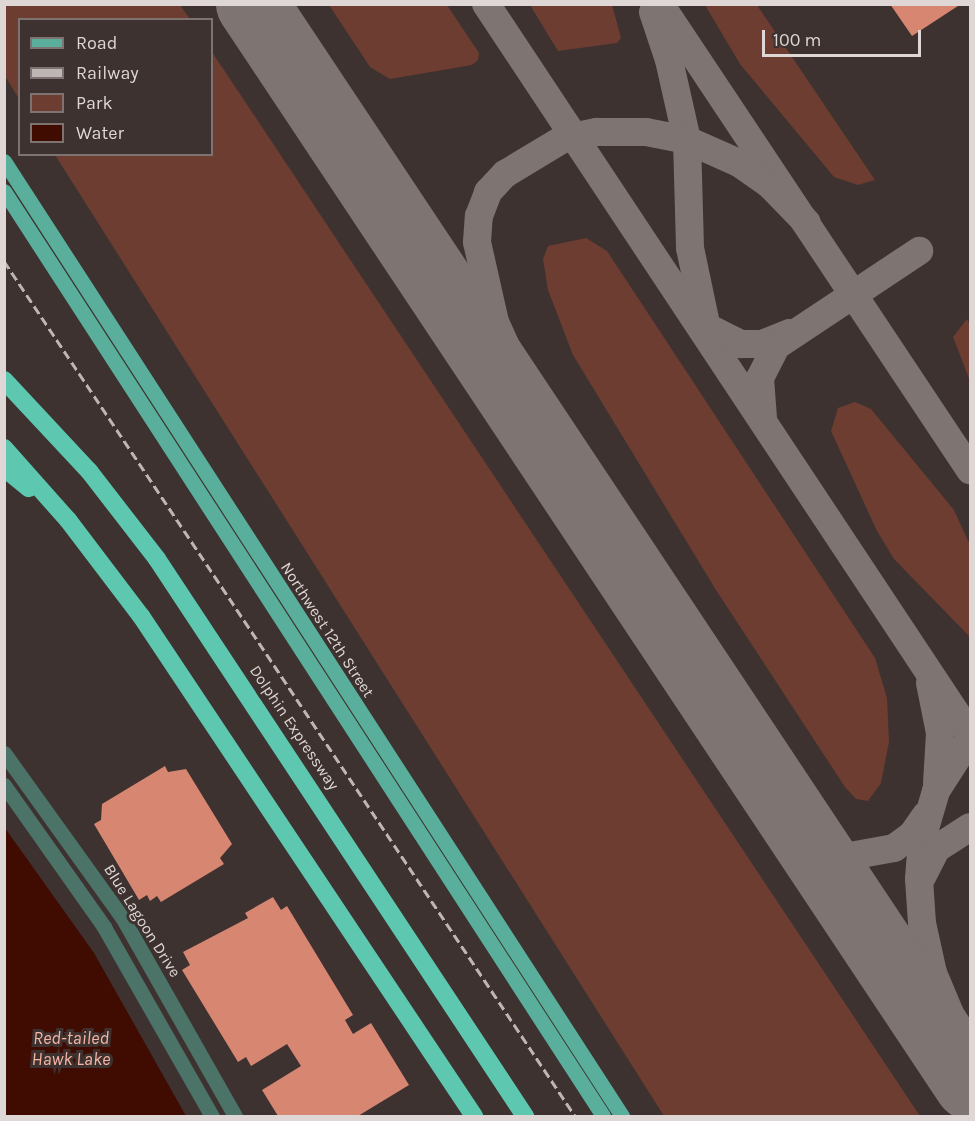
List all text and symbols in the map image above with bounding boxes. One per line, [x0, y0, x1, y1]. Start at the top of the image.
legend [18, 18, 213, 156]
scale bar [765, 18, 924, 56]
text: 100 m [773, 29, 821, 51]
text: Road [76, 32, 117, 54]
text: Railway [76, 62, 139, 84]
text: Park [76, 92, 113, 114]
text: Water [76, 122, 124, 144]
street label: Northwest 12th Street [276, 559, 378, 701]
street label: Dolphin Expressway [245, 662, 343, 794]
street label: Blue Lagoon Drive [99, 861, 185, 981]
water label: Red-tailed Hawk Lake [32, 1028, 110, 1070]

